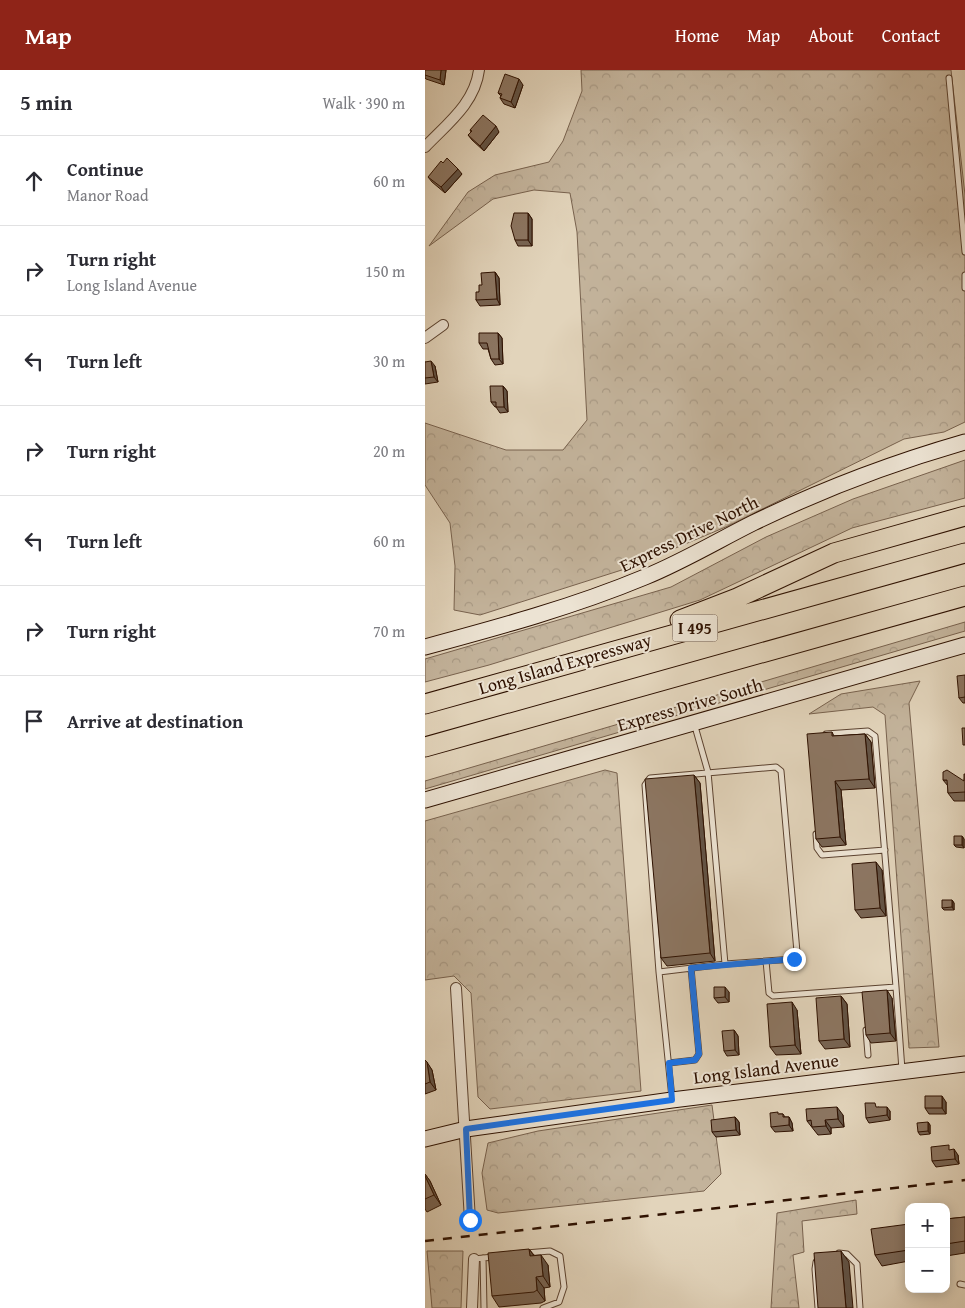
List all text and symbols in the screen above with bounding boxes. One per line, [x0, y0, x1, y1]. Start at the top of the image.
text: Map [25, 18, 72, 53]
text: Home [675, 22, 719, 49]
text: Map [747, 22, 780, 49]
text: About [808, 22, 854, 49]
text: Contact [882, 22, 940, 49]
text: 5 min [20, 87, 72, 118]
text: Walk · 390 m [322, 91, 405, 115]
text: Continue [67, 155, 144, 183]
icon: ahead [20, 167, 48, 195]
text: 60 m [373, 169, 405, 193]
text: Manor Road [67, 183, 148, 207]
text: Turn right [67, 245, 156, 273]
icon: right [20, 257, 48, 285]
text: 150 m [365, 259, 405, 283]
text: Long Island Avenue [67, 273, 197, 297]
icon: left [20, 347, 48, 375]
text: Turn left [67, 347, 142, 375]
text: 30 m [373, 349, 405, 373]
icon: right [20, 437, 48, 465]
text: Turn right [67, 437, 156, 465]
text: 20 m [373, 439, 405, 463]
street label: Express Drive North [615, 488, 763, 579]
icon: left [20, 527, 48, 555]
text: Turn left [67, 527, 142, 555]
text: 60 m [373, 529, 405, 553]
road number: I 495 [673, 614, 717, 642]
icon: right [20, 617, 48, 645]
text: Turn right [67, 617, 156, 645]
text: 70 m [373, 619, 405, 643]
street label: Long Island Expressway [475, 626, 655, 701]
street label: Express Drive South [614, 671, 766, 738]
icon: arrive [20, 707, 48, 735]
text: Arrive at destination [67, 707, 243, 735]
route end [783, 948, 806, 971]
street label: Long Island Avenue [692, 1046, 840, 1091]
map controls [905, 1203, 950, 1293]
button: + [905, 1203, 950, 1248]
route start [459, 1209, 482, 1232]
button: − [905, 1248, 950, 1293]

